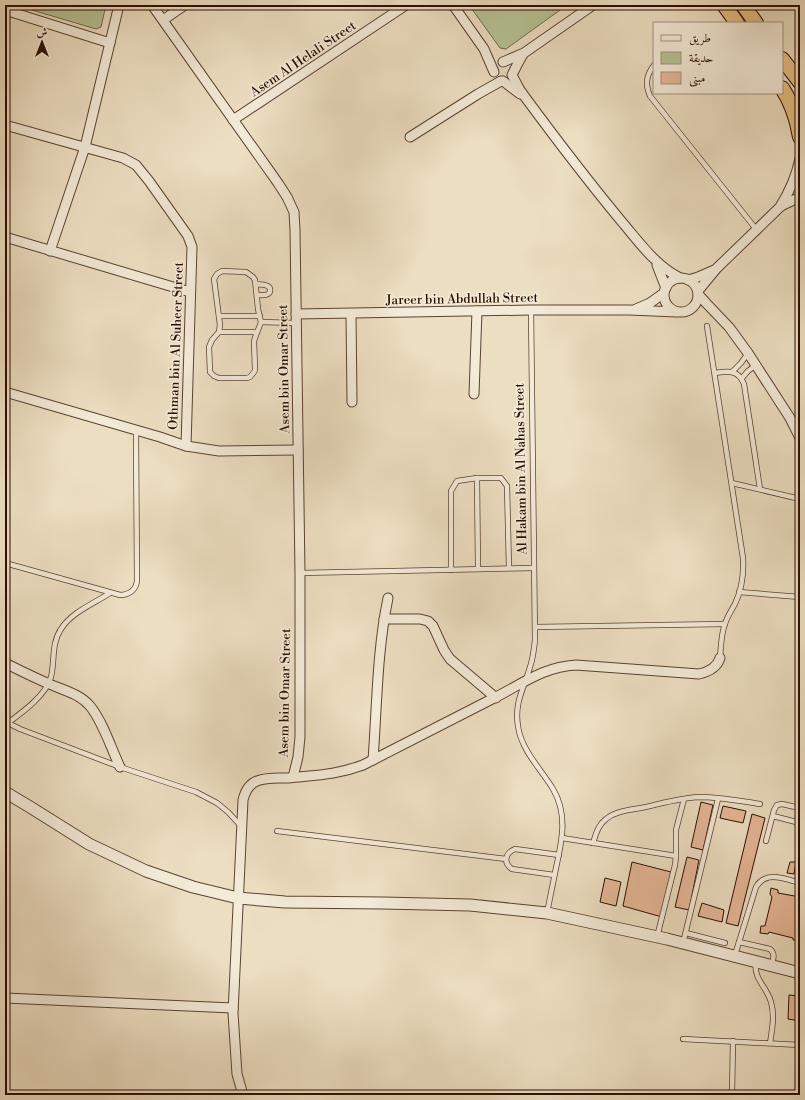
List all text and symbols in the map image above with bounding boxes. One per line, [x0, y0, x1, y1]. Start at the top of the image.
street label: Asem Al Helali Street [246, 17, 359, 101]
north arrow [22, 22, 62, 62]
legend [653, 22, 783, 94]
text: ش [37, 26, 48, 40]
text: طريق [689, 31, 711, 46]
text: حديقة [689, 51, 713, 66]
text: مبنى [689, 71, 705, 87]
street label: Othman bin Al Suheer Street [165, 261, 187, 430]
street label: Jareer bin Abdullah Street [385, 290, 539, 308]
street label: Asem bin Omar Street [275, 304, 293, 435]
street label: Al Hakam bin Al Nahas Street [511, 383, 531, 556]
street label: Asem bin Omar Street [276, 628, 294, 759]

